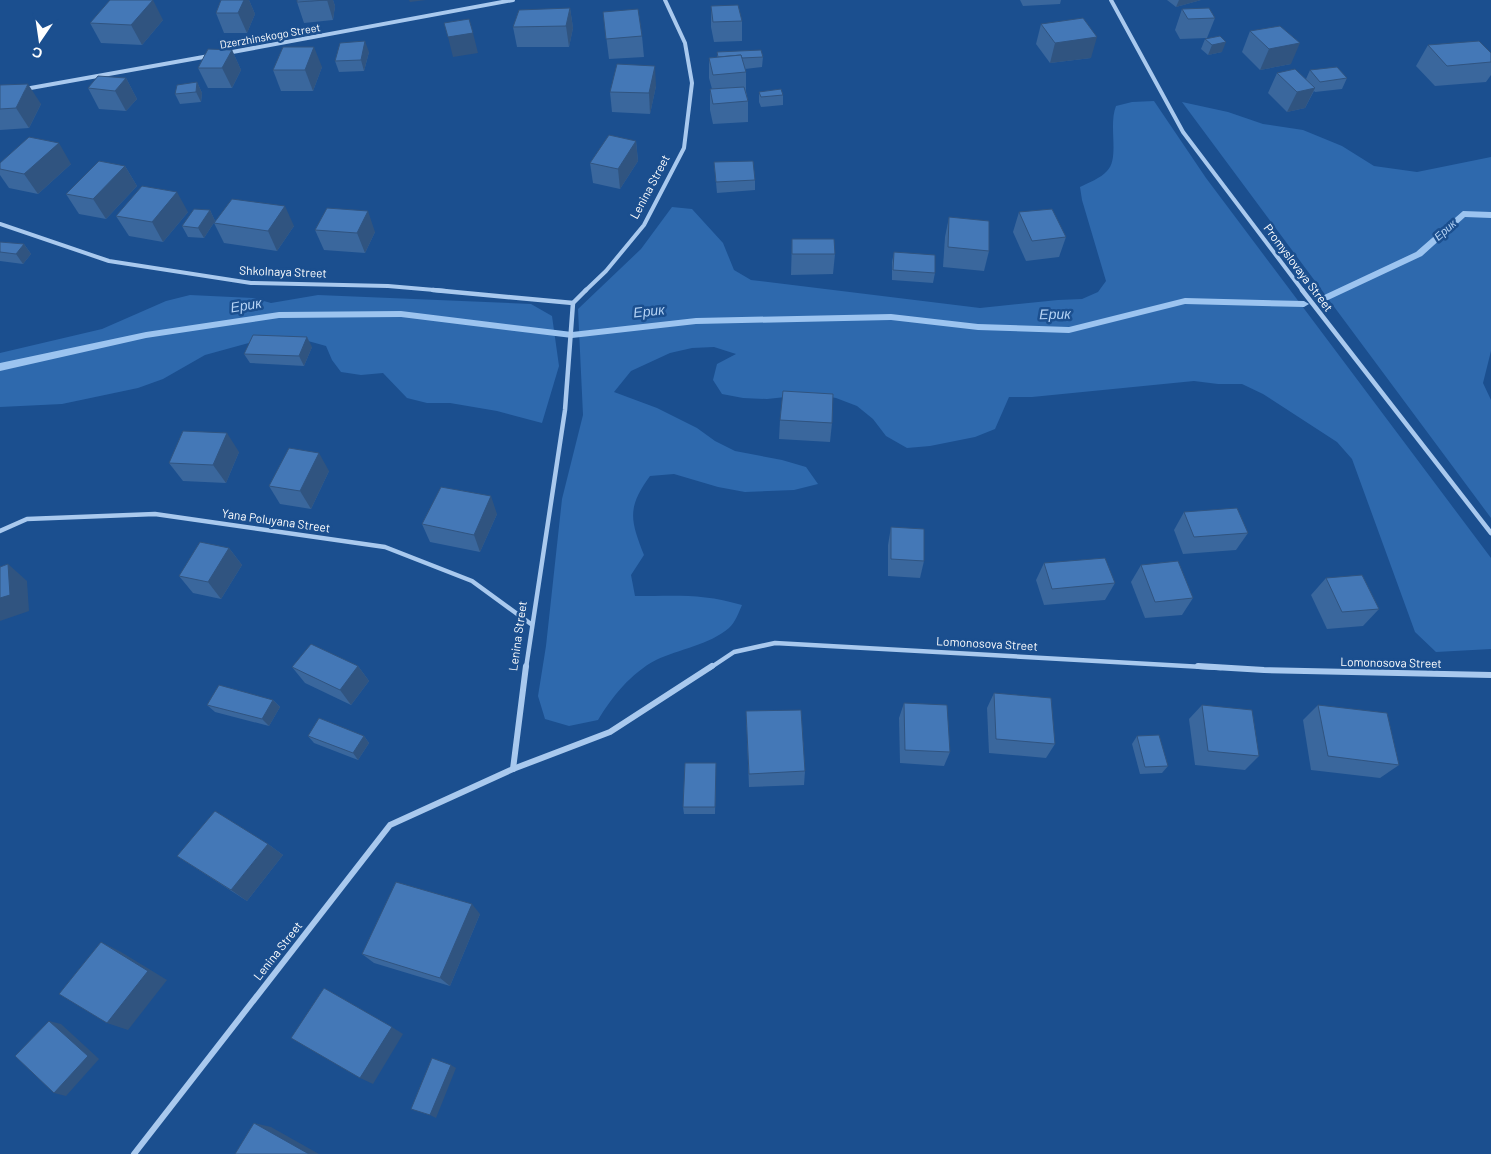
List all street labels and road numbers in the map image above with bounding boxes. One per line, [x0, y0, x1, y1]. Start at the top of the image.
street label: Dzerzhinskogo Street [219, 20, 321, 51]
street label: Lenina Street [626, 152, 672, 221]
street label: Promyslovaya Street [1261, 221, 1336, 314]
street label: Shkolnaya Street [239, 262, 327, 280]
street label: Yana Poluyana Street [221, 505, 331, 535]
street label: Lenina Street [505, 600, 529, 672]
street label: Lomonosova Street [936, 633, 1038, 653]
street label: Lomonosova Street [1340, 654, 1442, 670]
street label: Lenina Street [250, 918, 304, 982]

